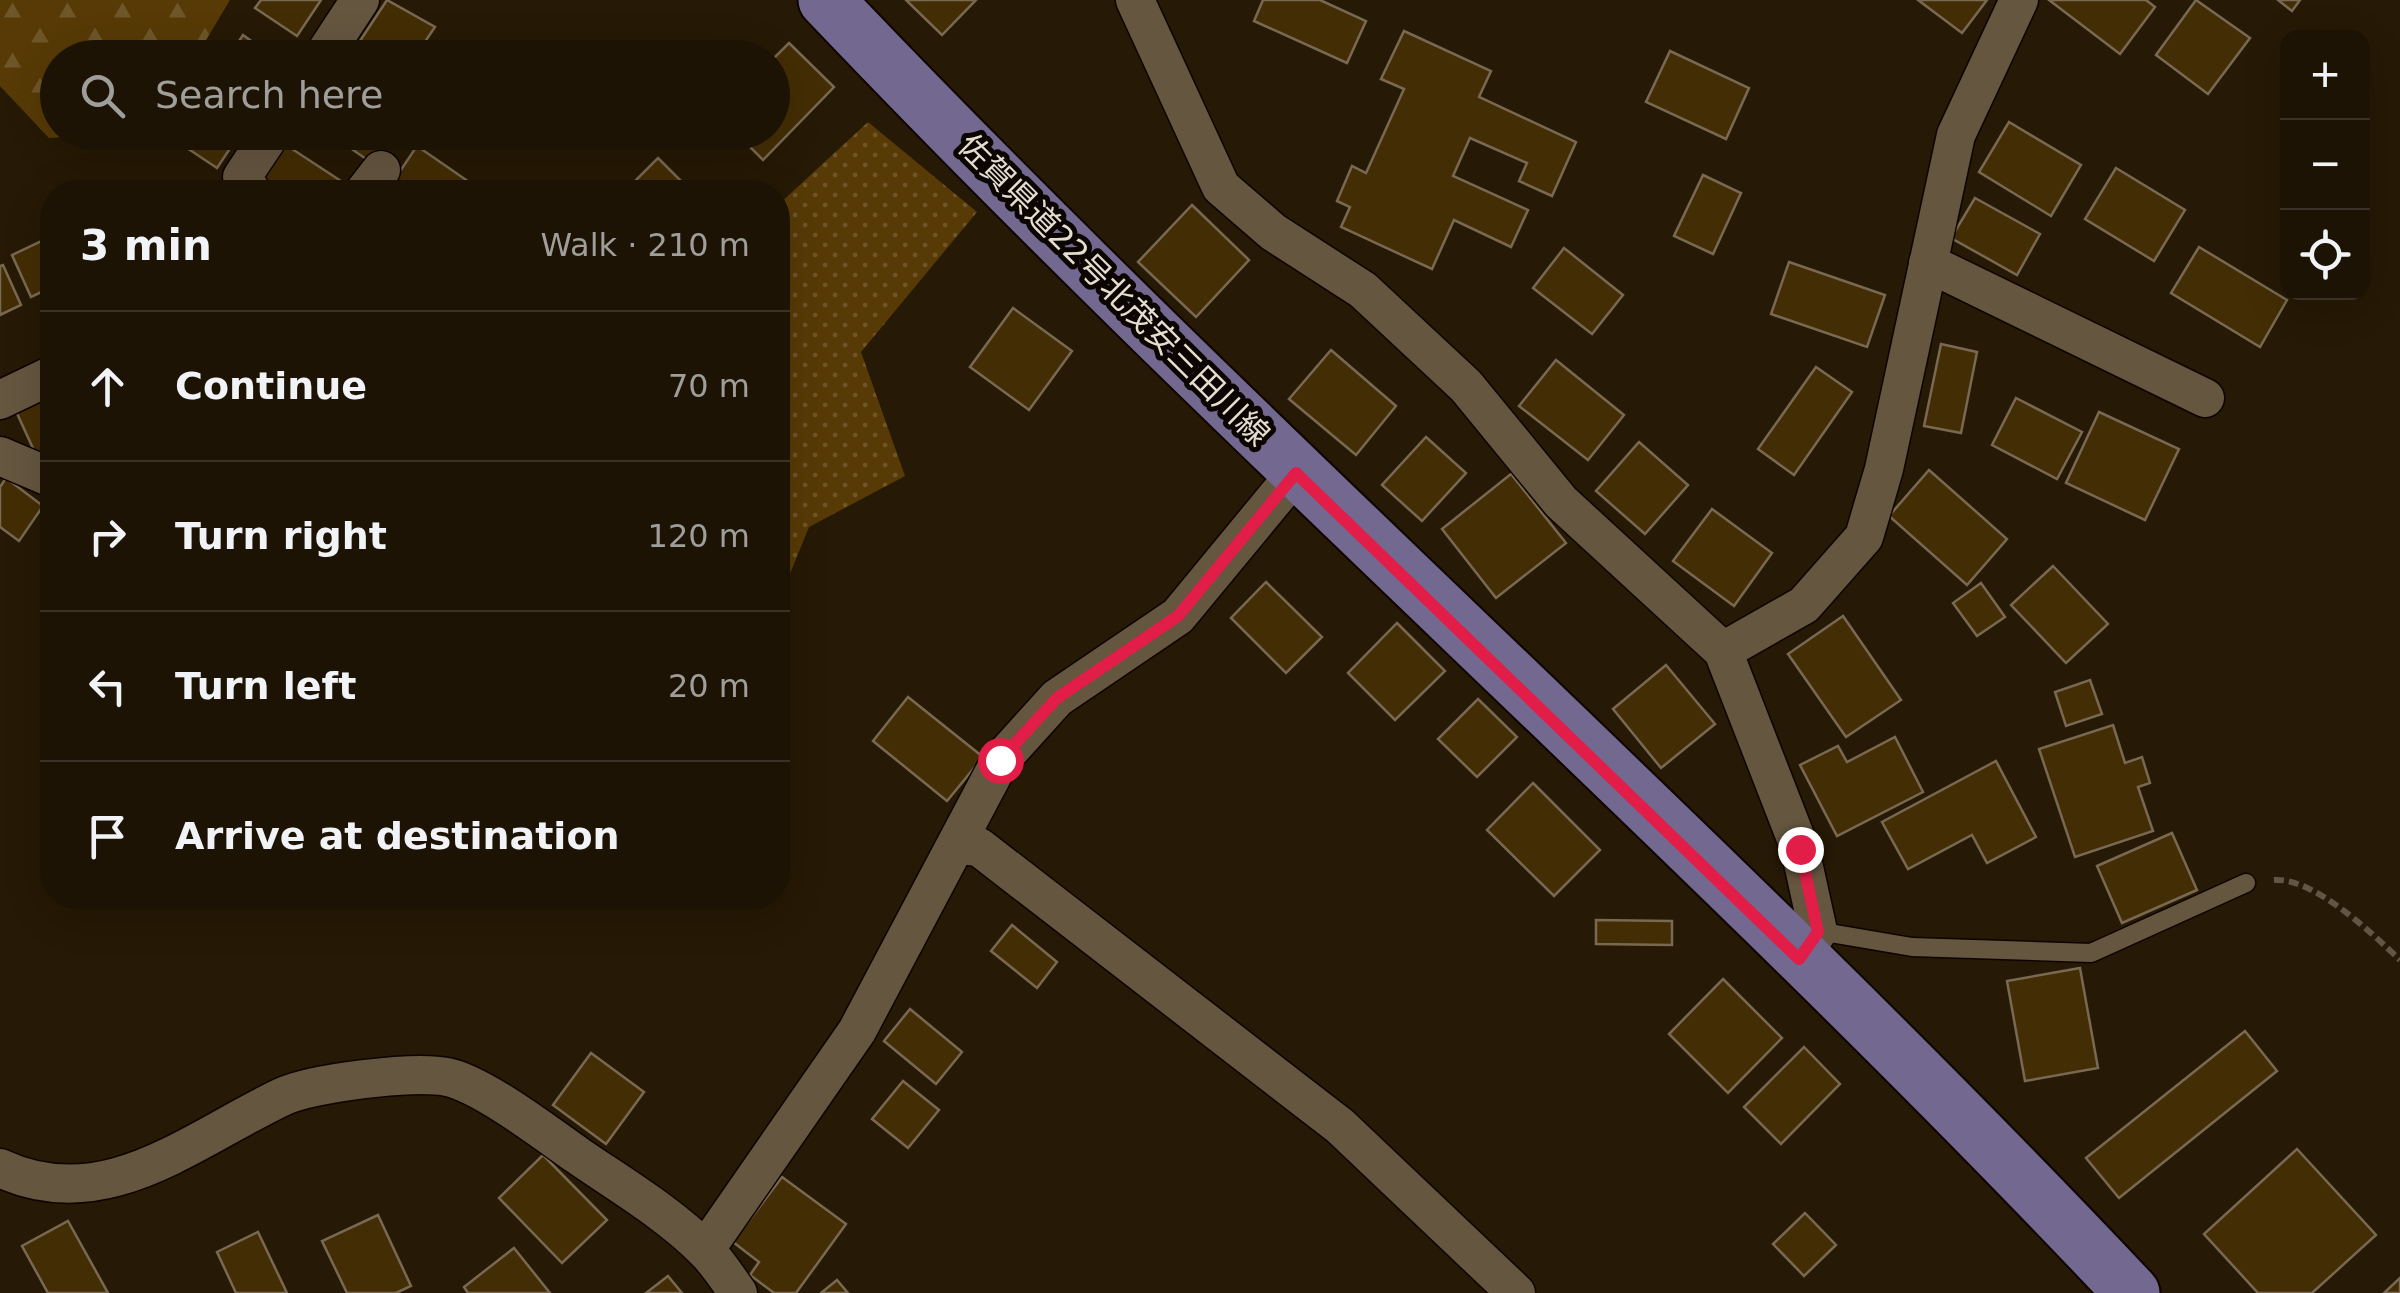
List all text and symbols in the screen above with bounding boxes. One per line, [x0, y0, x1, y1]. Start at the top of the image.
map controls [2280, 30, 2370, 300]
button: + [2280, 30, 2370, 120]
search box [40, 40, 790, 150]
icon: search [75, 68, 130, 123]
text: Search here [155, 73, 383, 117]
button: − [2280, 120, 2370, 210]
street label: 佐賀県道22号北茂安三田川線 [950, 126, 1278, 454]
button: locate [2280, 210, 2370, 300]
text: 3 min [80, 221, 212, 270]
text: Walk · 210 m [540, 226, 750, 264]
icon: ahead [80, 359, 135, 414]
text: Continue [175, 364, 367, 408]
text: 70 m [668, 367, 750, 405]
icon: right [80, 509, 135, 564]
text: Turn right [175, 514, 387, 558]
text: 120 m [648, 517, 750, 555]
icon: left [80, 659, 135, 714]
text: Turn left [175, 664, 356, 708]
text: 20 m [668, 667, 750, 705]
route start [978, 738, 1024, 784]
icon: arrive [80, 809, 135, 864]
text: Arrive at destination [175, 814, 620, 858]
route end [1778, 827, 1824, 873]

